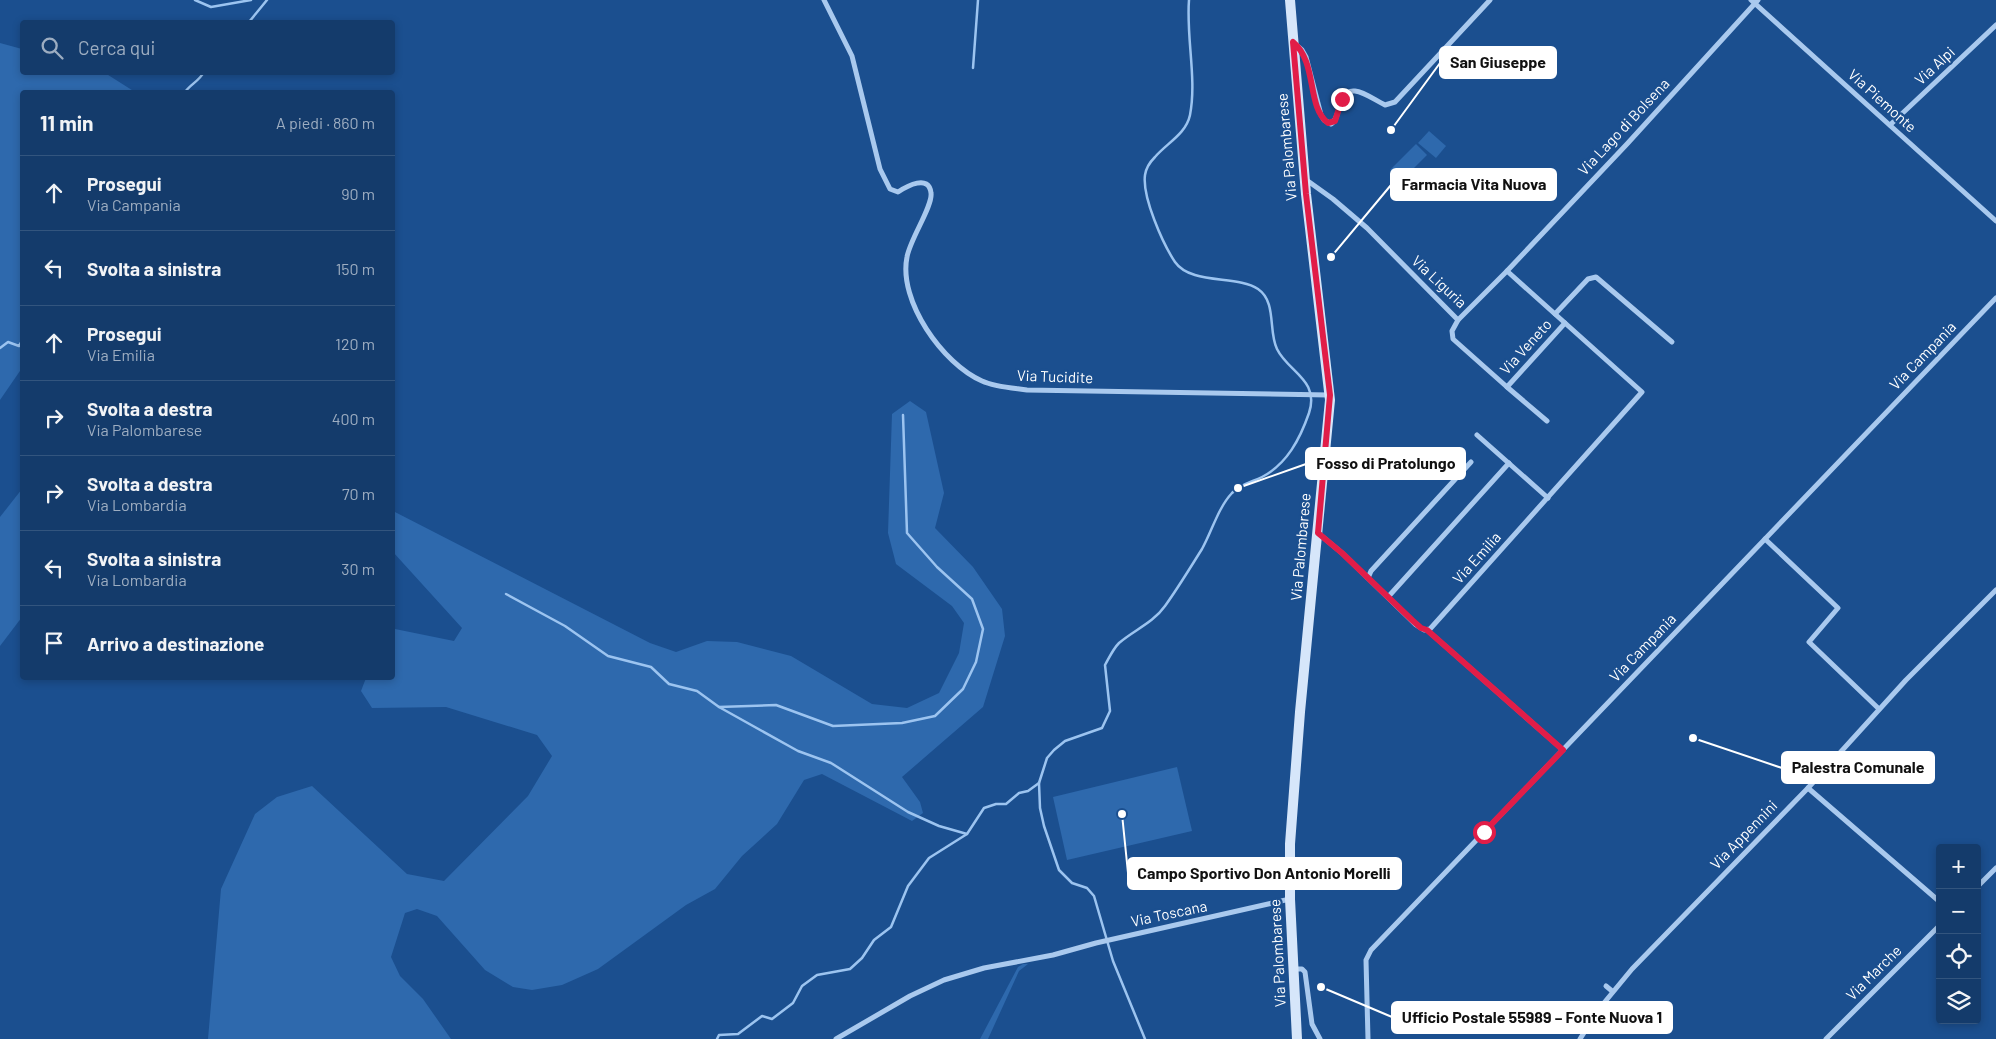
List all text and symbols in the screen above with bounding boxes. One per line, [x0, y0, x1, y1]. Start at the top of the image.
search box [20, 20, 395, 75]
icon: search [38, 34, 66, 62]
text: Cerca qui [78, 36, 155, 59]
street label: Via Alpi [1911, 42, 1958, 88]
callout: San Giuseppe [1440, 47, 1556, 78]
text: San Giuseppe [1450, 52, 1546, 71]
street label: Via Piemonte [1845, 65, 1921, 136]
street label: Via Lago di Bolsena [1574, 74, 1673, 178]
route end [1331, 88, 1354, 111]
street label: Via Palombarese [1272, 92, 1300, 202]
text: 11 min [40, 110, 94, 135]
text: A piedi · 860 m [276, 113, 375, 132]
callout: Farmacia Vita Nuova [1391, 169, 1556, 200]
text: Prosegui [87, 172, 162, 195]
text: Farmacia Vita Nuova [1402, 174, 1546, 193]
icon: ahead [40, 179, 68, 207]
text: 90 m [341, 184, 375, 203]
text: Via Campania [87, 195, 181, 214]
street label: Via Liguria [1408, 251, 1471, 311]
icon: left [40, 254, 68, 282]
text: Svolta a sinistra [87, 257, 221, 280]
text: 150 m [336, 259, 375, 278]
street label: Via Veneto [1496, 315, 1555, 378]
street label: Via Campania [1885, 317, 1959, 393]
text: Prosegui [87, 322, 162, 345]
icon: ahead [40, 329, 68, 357]
text: 120 m [335, 334, 375, 353]
text: Via Emilia [87, 345, 155, 364]
street label: Via Tucidite [1017, 366, 1093, 386]
text: Svolta a destra [87, 397, 213, 420]
icon: right [40, 404, 68, 432]
text: 400 m [332, 409, 375, 428]
text: Via Palombarese [87, 420, 202, 439]
callout: Fosso di Pratolungo [1306, 448, 1465, 479]
text: Fosso di Pratolungo [1316, 453, 1456, 472]
text: Svolta a destra [87, 472, 213, 495]
icon: right [40, 479, 68, 507]
text: 70 m [342, 484, 375, 503]
street label: Via Palombarese [1286, 492, 1314, 602]
text: Via Lombardia [87, 495, 187, 514]
street label: Via Emilia [1448, 528, 1504, 587]
text: Svolta a sinistra [87, 547, 221, 570]
icon: left [40, 554, 68, 582]
text: 30 m [341, 559, 375, 578]
text: Via Lombardia [87, 570, 187, 589]
street label: Via Campania [1605, 609, 1679, 685]
icon: arrive [40, 629, 68, 657]
text: Arrivo a destinazione [87, 632, 265, 655]
callout: Palestra Comunale [1782, 752, 1934, 783]
text: Palestra Comunale [1792, 757, 1925, 776]
street label: Via Appennini [1706, 796, 1781, 872]
route start [1473, 821, 1496, 844]
map controls [1936, 844, 1981, 1024]
button: + [1936, 844, 1981, 889]
callout: Campo Sportivo Don Antonio Morelli [1128, 858, 1401, 889]
text: Campo Sportivo Don Antonio Morelli [1137, 863, 1391, 882]
button: − [1936, 889, 1981, 934]
street label: Via Toscana [1129, 896, 1209, 930]
street label: Via Palombarese [1265, 899, 1289, 1008]
button: locate [1936, 934, 1981, 979]
street label: Via Marche [1842, 941, 1905, 1004]
button: layers [1936, 979, 1981, 1024]
callout: Ufficio Postale 55989 – Fonte Nuova 1 [1392, 1002, 1672, 1033]
text: Ufficio Postale 55989 – Fonte Nuova 1 [1402, 1007, 1662, 1026]

